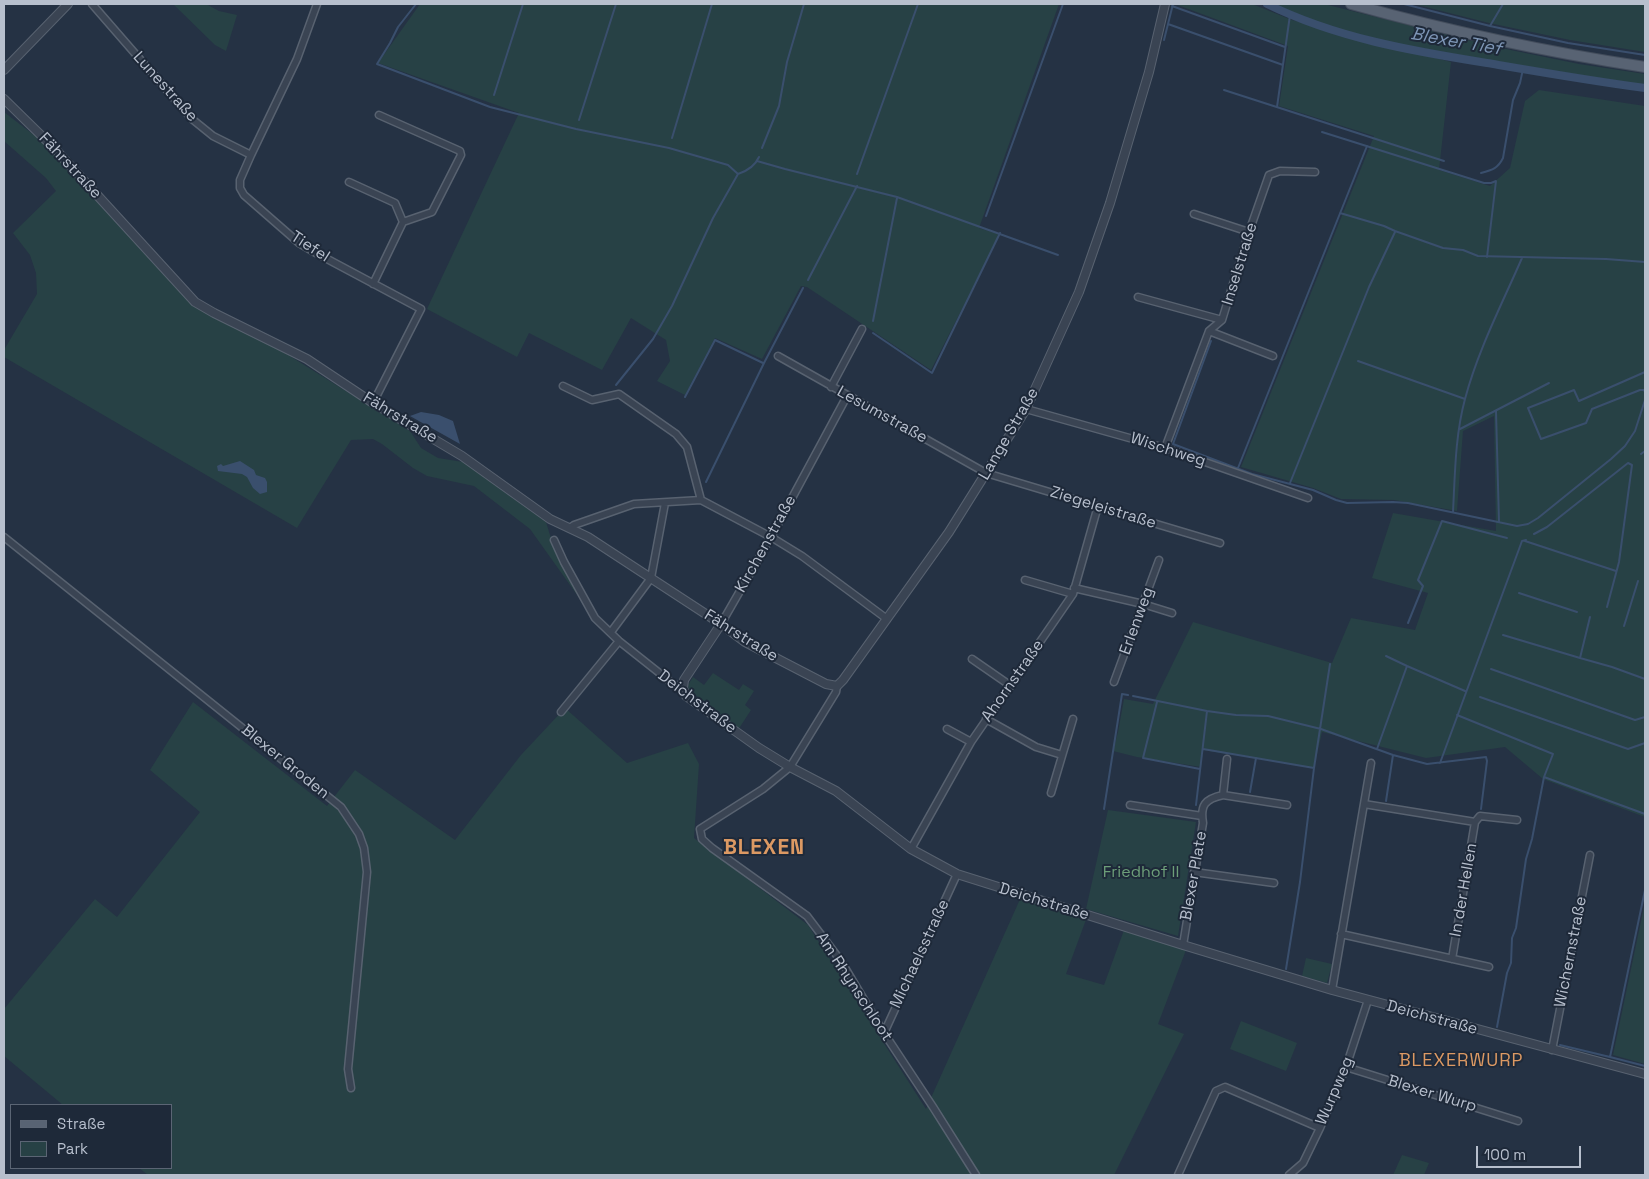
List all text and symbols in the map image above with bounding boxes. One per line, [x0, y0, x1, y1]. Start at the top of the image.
water label: Blexer Tief [1409, 23, 1503, 61]
street label: Lunestraße [128, 48, 202, 126]
street label: Fährstraße [35, 129, 105, 203]
street label: Inselstraße [1218, 220, 1262, 308]
street label: Tiefel [287, 227, 333, 267]
street label: Lesumstraße [834, 382, 930, 448]
street label: Lange Straße [975, 384, 1043, 484]
street label: Fährstraße [359, 388, 441, 448]
street label: Wischweg [1128, 429, 1208, 471]
street label: Ziegeleistraße [1048, 483, 1158, 533]
street label: Kirchenstraße [731, 492, 801, 596]
street label: Erlenweg [1116, 585, 1158, 657]
street label: Fährstraße [701, 606, 781, 666]
street label: Ahornstraße [978, 636, 1048, 726]
street label: Deichstraße [654, 666, 740, 738]
street label: Blexer Groden [237, 721, 333, 803]
street label: Blexer Plate [1177, 830, 1211, 922]
district label: BLEXEN [722, 835, 806, 861]
street label: In der Hellen [1446, 842, 1482, 938]
park label: Friedhof II [1103, 863, 1179, 883]
street label: Deichstraße [997, 879, 1091, 925]
street label: Wichernstraße [1551, 895, 1591, 1009]
street label: Michaelsstraße [886, 896, 954, 1012]
street label: Am Rhynschloot [812, 929, 896, 1045]
street label: Deichstraße [1384, 997, 1480, 1039]
district label: BLEXERWURP [1397, 1050, 1525, 1072]
street label: Wurpweg [1312, 1054, 1358, 1128]
street label: Blexer Wurp [1385, 1071, 1479, 1117]
legend [10, 1104, 172, 1169]
text: Straße [57, 1114, 105, 1133]
scale bar [1479, 1136, 1584, 1168]
text: Park [57, 1139, 88, 1158]
text: 100 m [1484, 1145, 1526, 1164]

